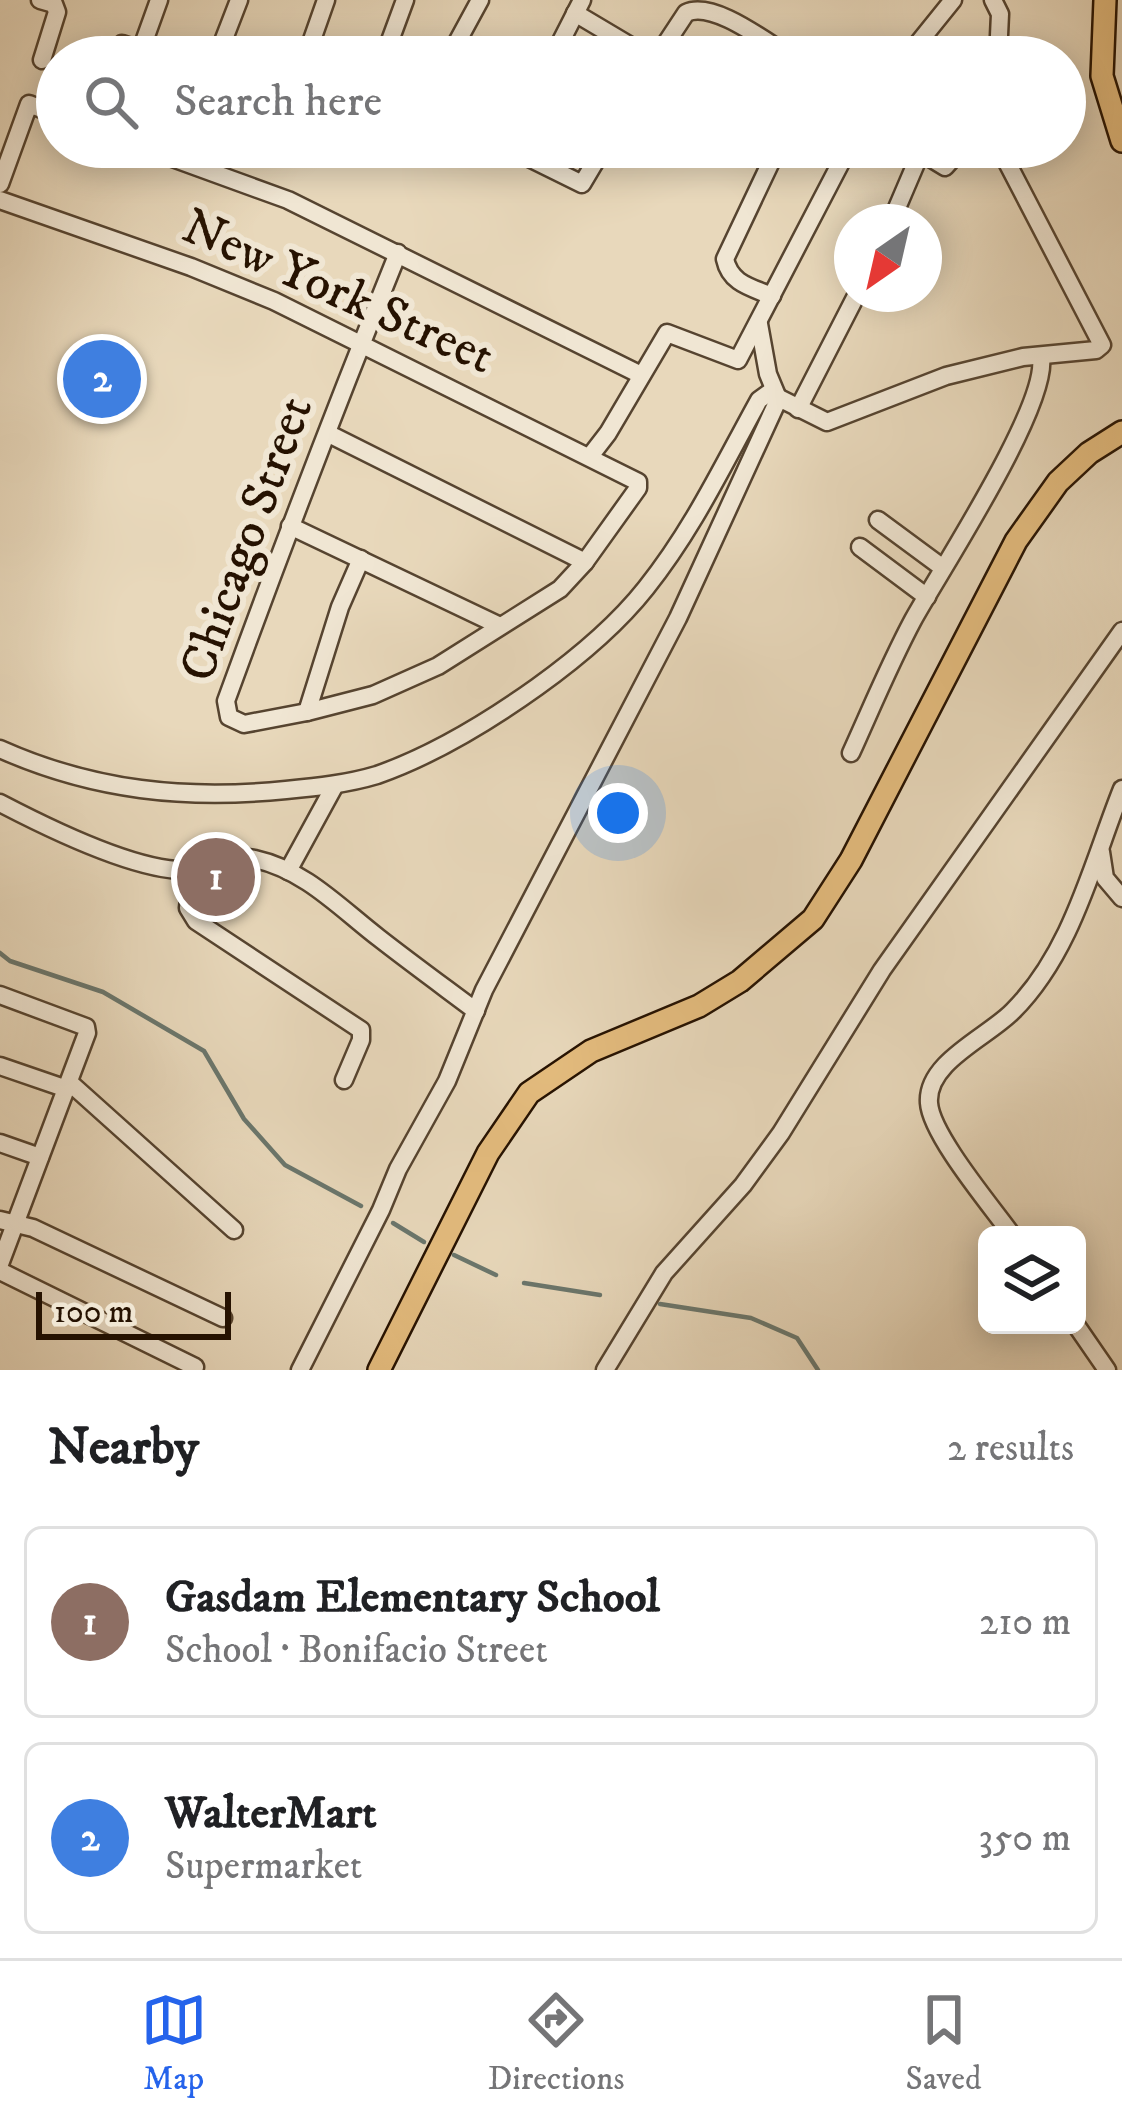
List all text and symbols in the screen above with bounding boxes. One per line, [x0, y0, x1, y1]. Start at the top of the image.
search box [36, 36, 1086, 168]
icon: search [78, 69, 144, 135]
text: Search here [174, 74, 382, 130]
street label: New York Street [172, 195, 504, 389]
north arrow [834, 204, 942, 312]
pin: 2 [63, 334, 141, 424]
street label: Chicago Street [166, 388, 328, 690]
your location [588, 783, 648, 843]
pin: 1 [177, 832, 255, 922]
map controls [978, 1226, 1086, 1334]
button: layers [978, 1226, 1086, 1334]
scale bar [36, 1286, 231, 1339]
text: 100 m [54, 1292, 133, 1333]
text: Nearby [48, 1416, 199, 1480]
text: 2 results [947, 1424, 1074, 1473]
text: Gasdam Elementary School [165, 1570, 660, 1626]
text: 1 [83, 1598, 97, 1647]
text: 210 m [979, 1598, 1071, 1647]
text: School · Bonifacio Street [165, 1626, 548, 1675]
text: WalterMart [165, 1786, 377, 1842]
text: 2 [80, 1814, 100, 1863]
text: 350 m [978, 1814, 1071, 1863]
text: Supermarket [165, 1842, 362, 1891]
tab: Map [141, 1987, 207, 2100]
tab: Directions [488, 1987, 624, 2100]
tab: Saved [906, 1987, 981, 2100]

